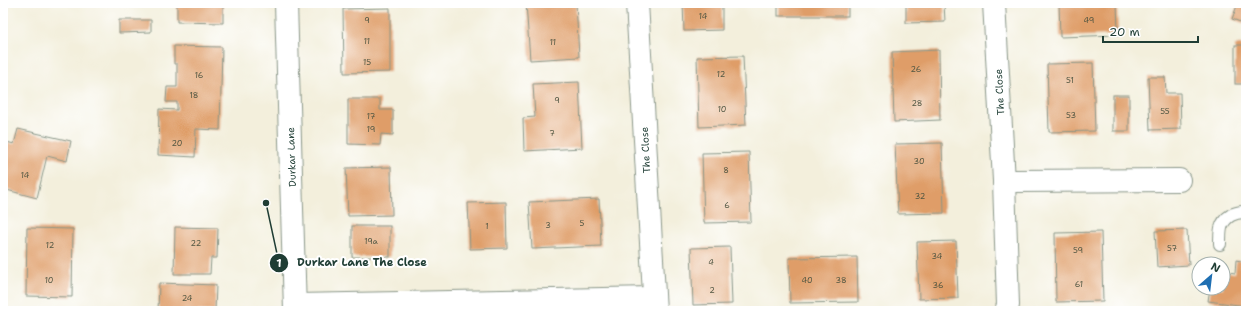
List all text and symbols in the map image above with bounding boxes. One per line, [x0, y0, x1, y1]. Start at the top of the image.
house number: 14 [699, 11, 708, 22]
house number: 9 [364, 15, 370, 26]
house number: 49 [1084, 15, 1094, 26]
scale bar [1103, 18, 1198, 44]
text: 20 m [1109, 24, 1140, 40]
house number: 11 [364, 36, 370, 47]
house number: 11 [550, 37, 556, 48]
house number: 15 [363, 57, 371, 68]
house number: 26 [911, 64, 922, 75]
street label: The Close [992, 68, 1007, 115]
house number: 12 [717, 69, 726, 80]
house number: 16 [195, 70, 204, 81]
house number: 51 [1066, 75, 1074, 86]
house number: 18 [190, 90, 198, 101]
house number: 9 [554, 95, 560, 106]
house number: 28 [912, 98, 922, 109]
house number: 10 [718, 104, 726, 115]
house number: 55 [1160, 106, 1170, 117]
house number: 53 [1066, 110, 1076, 121]
house number: 17 [367, 111, 376, 122]
house number: 19 [367, 124, 375, 135]
street label: The Close [638, 126, 653, 173]
street label: Durkar Lane [284, 127, 299, 187]
house number: 7 [549, 128, 555, 139]
house number: 20 [172, 138, 182, 149]
house number: 30 [913, 156, 925, 167]
house number: 8 [723, 165, 729, 176]
house number: 14 [21, 170, 30, 181]
house number: 32 [915, 191, 926, 202]
house number: 6 [724, 200, 730, 211]
house number: 5 [580, 218, 585, 229]
house number: 3 [545, 220, 551, 231]
house number: 1 [485, 221, 489, 232]
house number: 19a [364, 236, 378, 247]
house number: 22 [191, 238, 202, 249]
house number: 12 [46, 240, 55, 251]
house number: 57 [1167, 243, 1177, 254]
house number: 59 [1073, 245, 1083, 256]
callout: Durkar Lane The Close [269, 251, 435, 274]
house number: 34 [932, 251, 943, 262]
text: 1 [276, 255, 282, 271]
text: Durkar Lane The Close [297, 255, 427, 270]
north arrow [1191, 256, 1231, 296]
house number: 4 [708, 257, 714, 268]
text: N [1208, 259, 1223, 276]
house number: 10 [45, 275, 53, 286]
house number: 40 [801, 275, 813, 286]
house number: 38 [836, 275, 846, 286]
house number: 61 [1075, 279, 1083, 290]
house number: 36 [933, 280, 944, 291]
house number: 2 [709, 285, 715, 296]
house number: 24 [182, 293, 193, 304]

